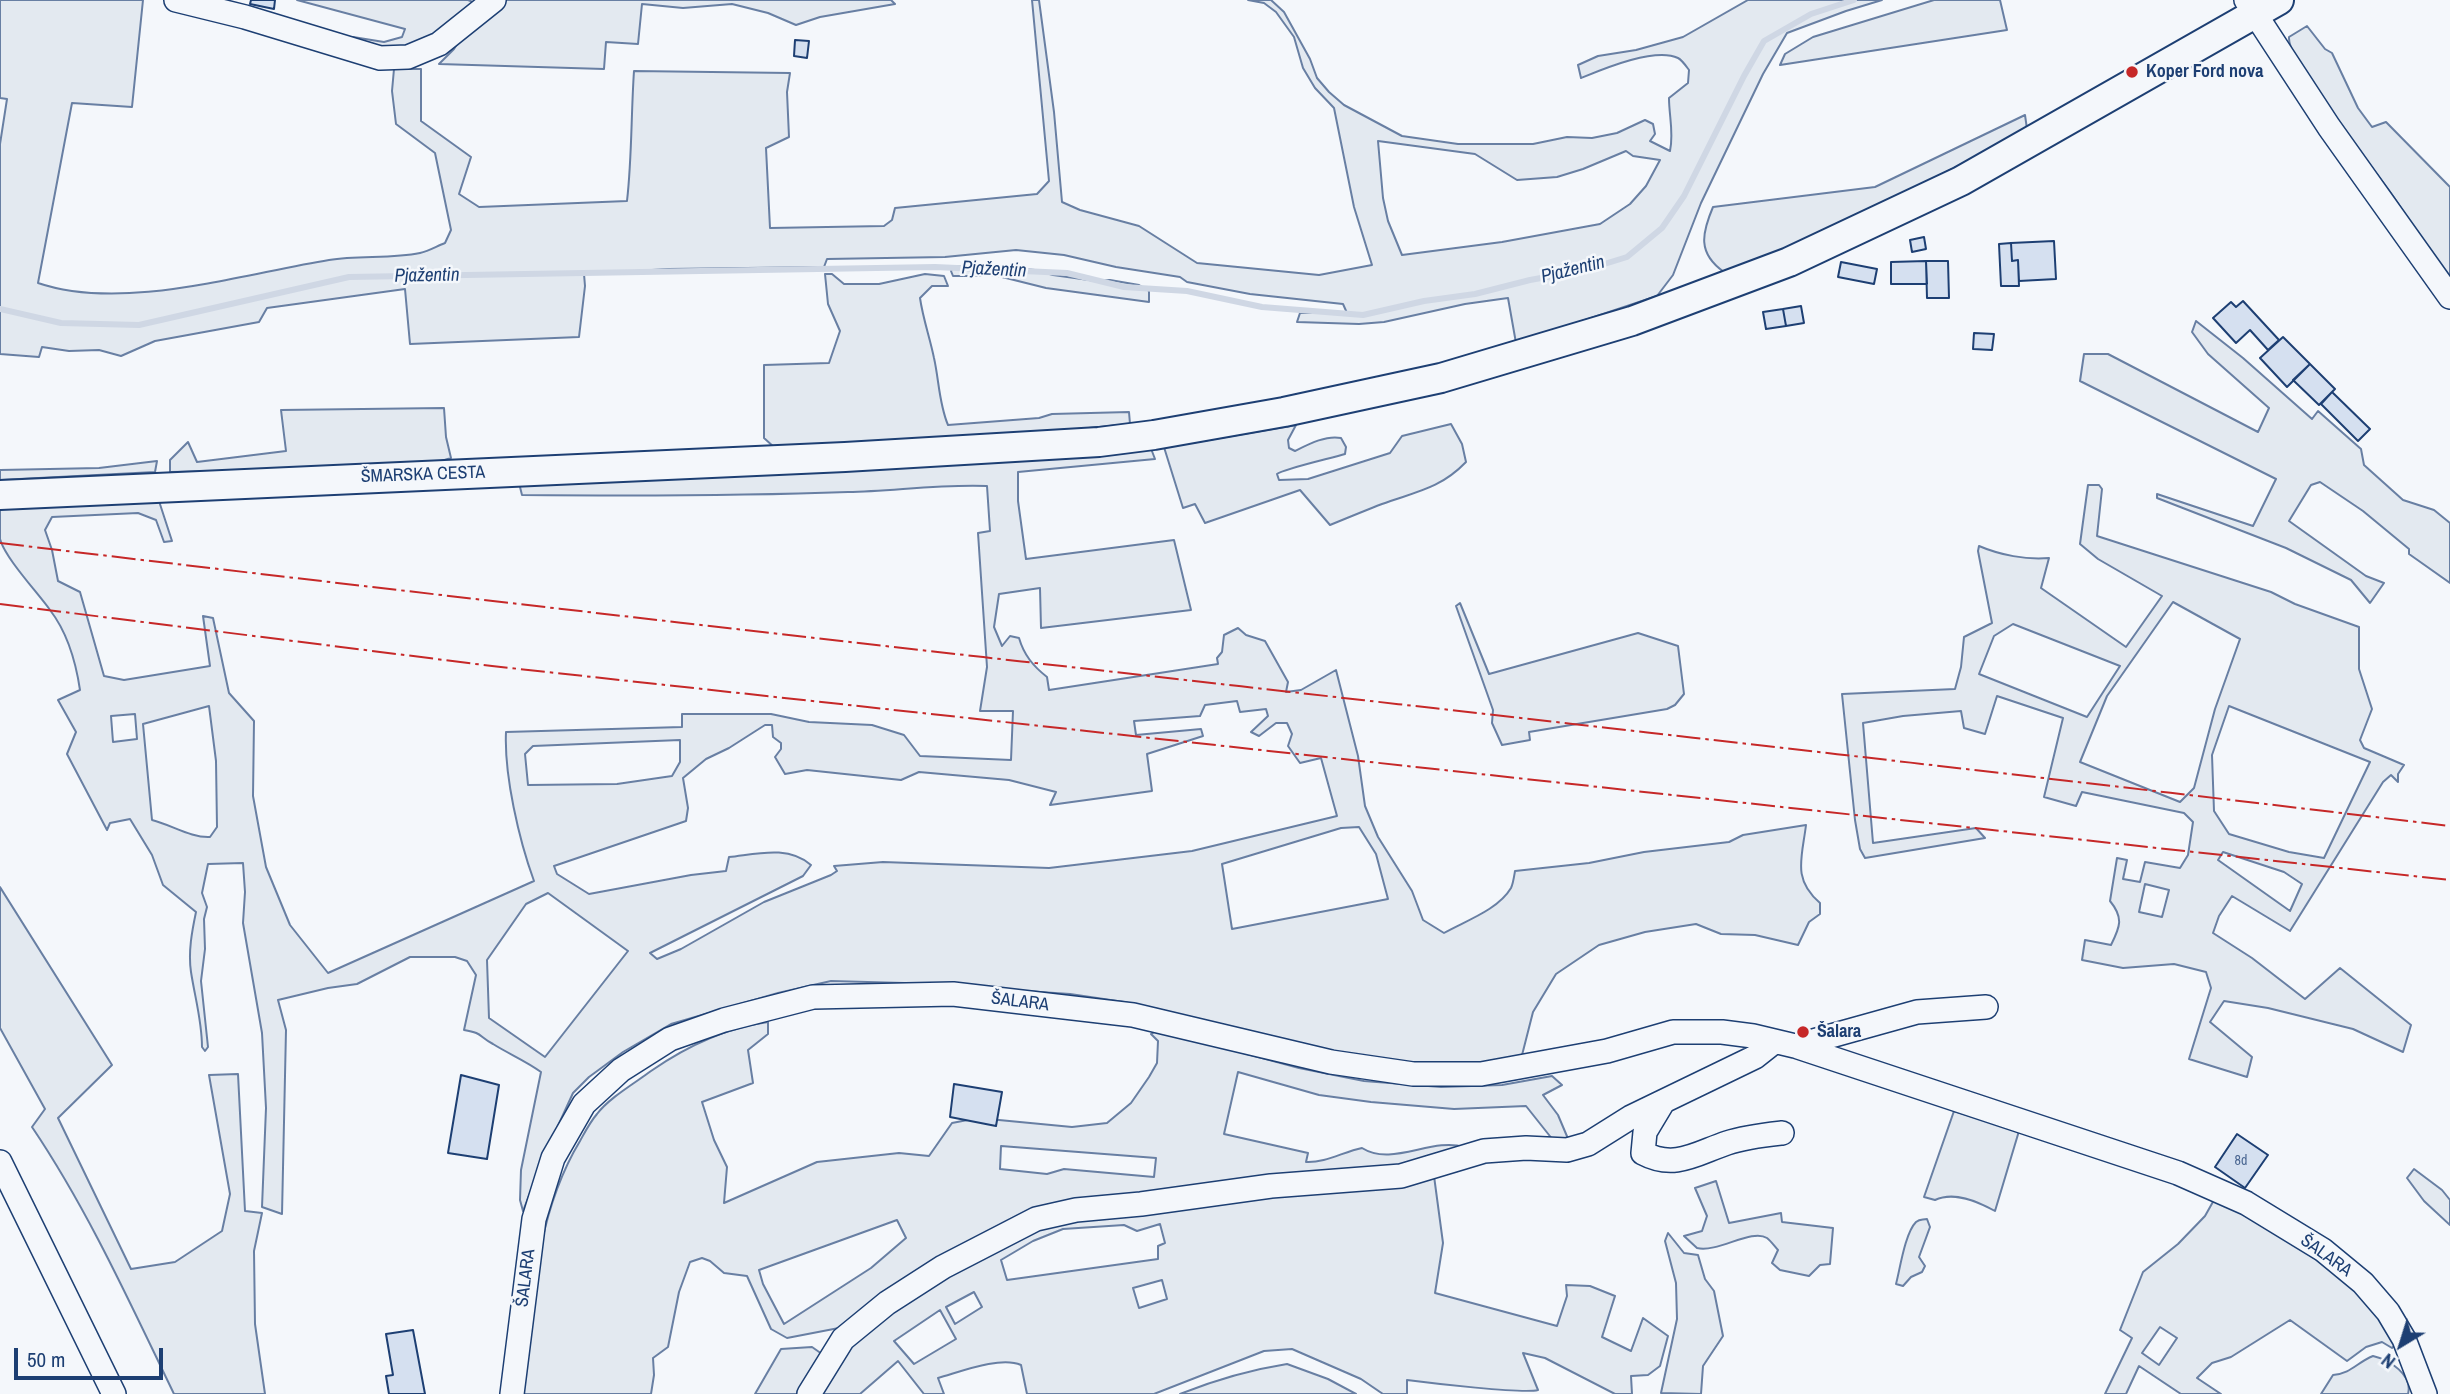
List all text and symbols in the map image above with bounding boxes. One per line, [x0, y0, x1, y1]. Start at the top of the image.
place label: Koper Ford nova [2146, 61, 2263, 83]
marker: Koper Ford nova [2124, 64, 2140, 80]
water label: Pjažentin [1539, 251, 1607, 289]
water label: Pjažentin [961, 257, 1027, 283]
water label: Pjažentin [394, 264, 460, 288]
street label: ŠMARSKA CESTA [360, 462, 486, 488]
street label: ŠALARA [990, 988, 1050, 1016]
place label: Šalara [1817, 1021, 1861, 1043]
marker: Šalara [1795, 1024, 1811, 1040]
house number: 8d [2235, 1153, 2247, 1169]
street label: ŠALARA [2296, 1230, 2356, 1282]
street label: ŠALARA [512, 1248, 540, 1308]
north arrow [2366, 1310, 2436, 1380]
scale bar [18, 1334, 166, 1378]
text: 50 m [27, 1345, 65, 1374]
text: N [2376, 1348, 2401, 1375]

